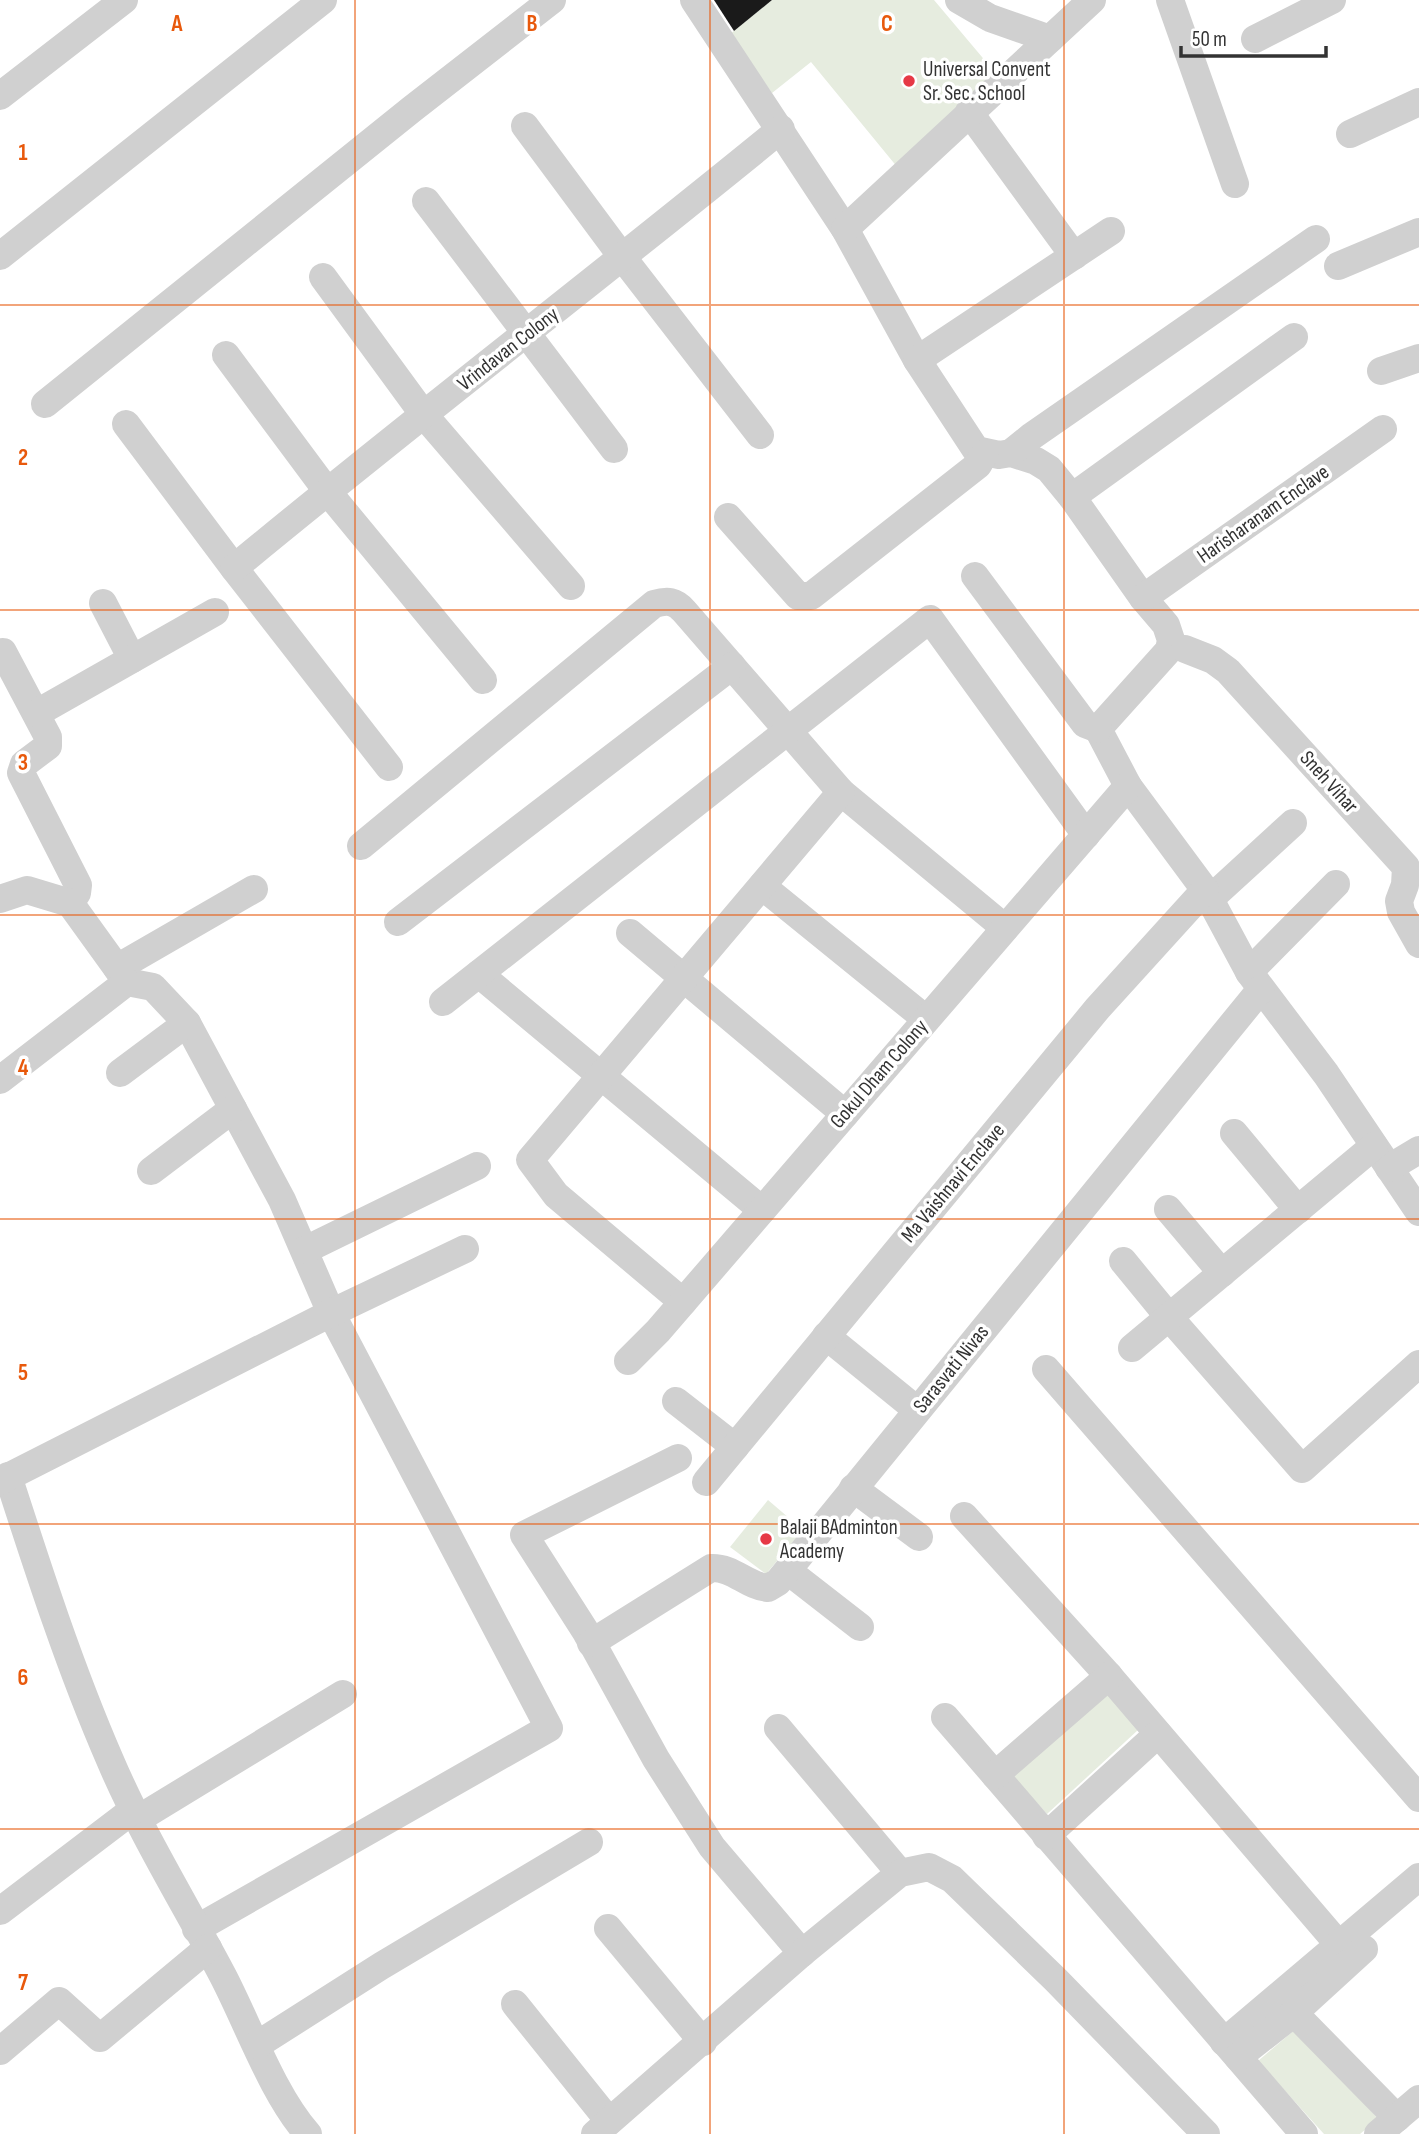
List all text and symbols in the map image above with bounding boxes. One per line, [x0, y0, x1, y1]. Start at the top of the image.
text: A [171, 10, 184, 38]
text: B [527, 10, 538, 38]
text: C [881, 10, 893, 38]
scale bar [1181, 14, 1326, 58]
text: 50 m [1192, 27, 1227, 52]
place label: Universal Convent Sr. Sec. School [923, 57, 1051, 106]
marker: Universal Convent Sr. Sec. School [901, 73, 917, 89]
text: 1 [18, 139, 28, 167]
street label: Vrindavan Colony [452, 302, 564, 396]
text: 2 [18, 444, 28, 472]
street label: Harisharanam Enclave [1192, 459, 1334, 569]
street label: Sneh Vihar [1295, 746, 1363, 818]
text: 3 [18, 749, 28, 777]
street label: Gokul Dham Colony [825, 1015, 933, 1133]
text: 4 [18, 1054, 29, 1082]
street label: Ma Vaishnavi Enclave [896, 1118, 1010, 1248]
street label: Sarasvati Nivas [908, 1320, 994, 1418]
text: 5 [18, 1359, 28, 1387]
place label: Balaji BAdminton Academy [779, 1515, 898, 1564]
marker: Balaji BAdminton Academy [758, 1531, 774, 1547]
text: 6 [18, 1664, 28, 1692]
text: 7 [18, 1969, 28, 1997]

